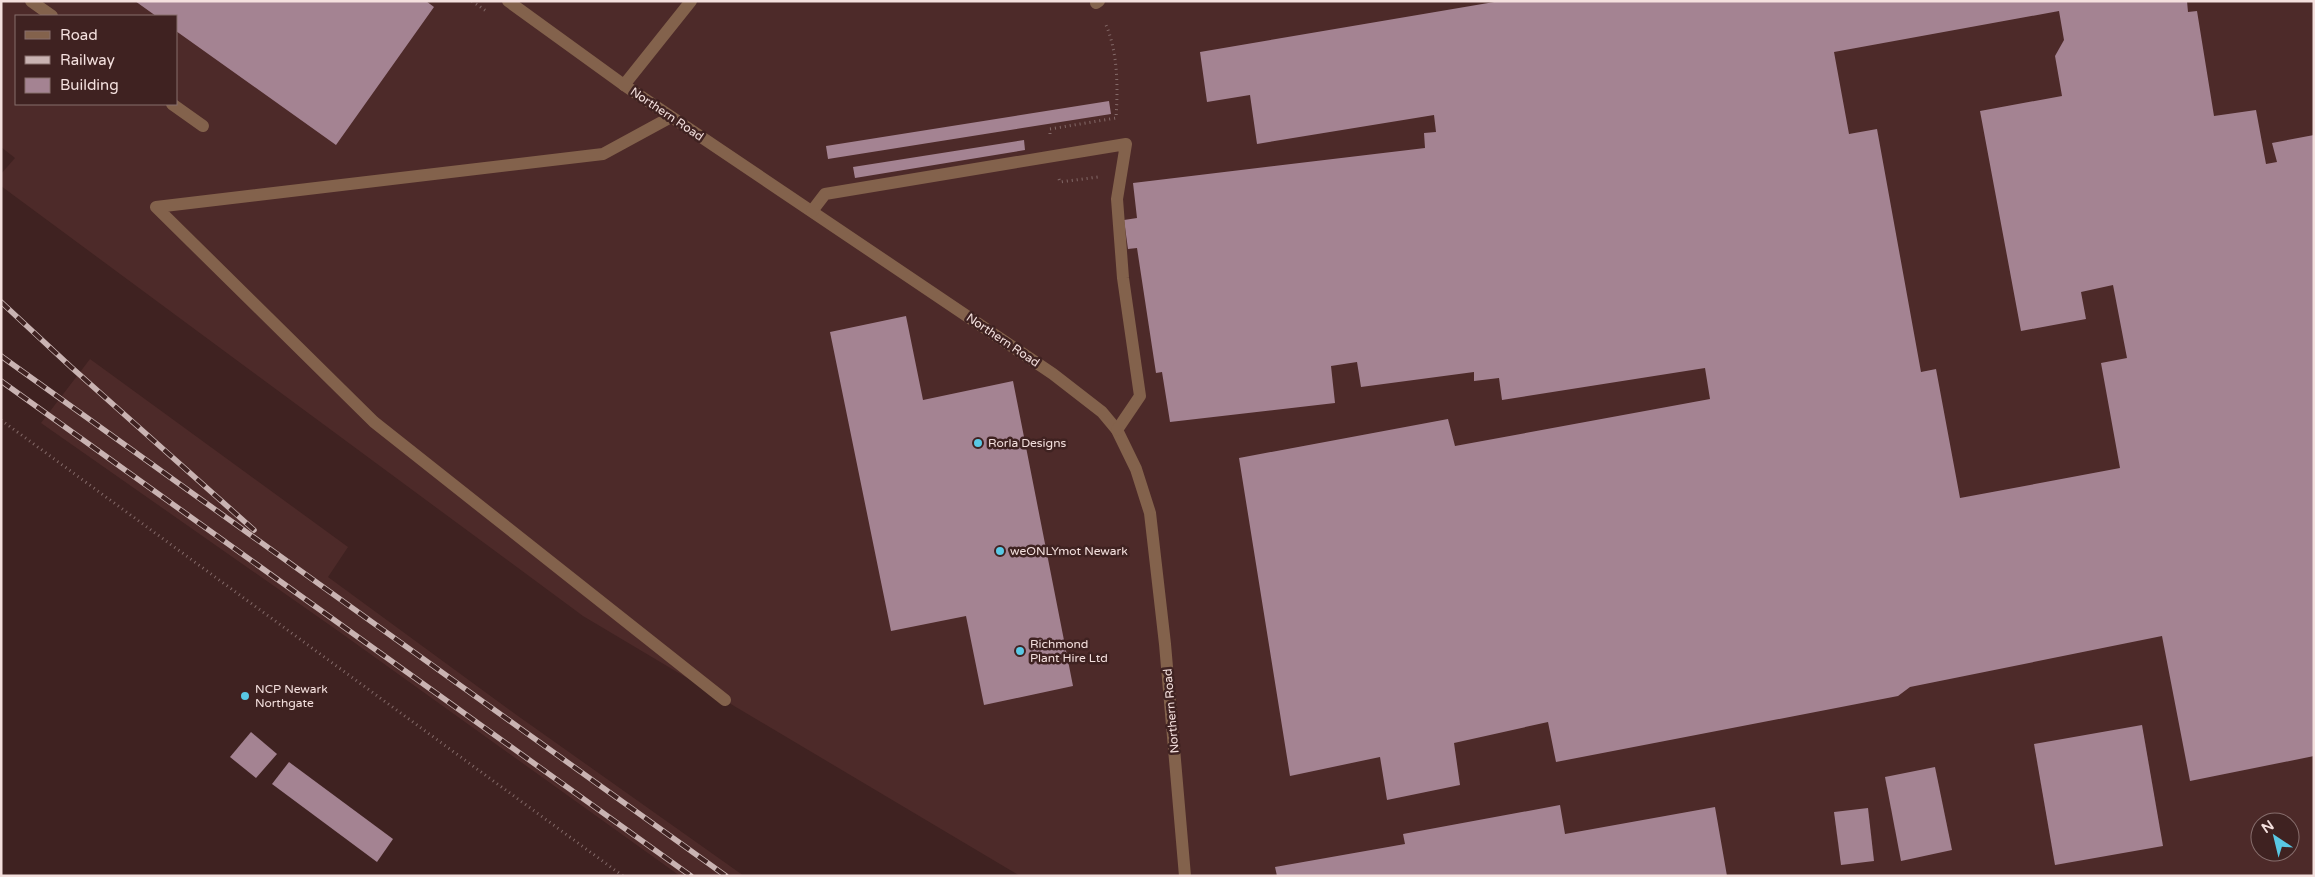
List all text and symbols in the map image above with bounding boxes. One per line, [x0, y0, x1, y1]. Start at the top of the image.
legend [15, 15, 178, 105]
text: Road [60, 26, 98, 44]
text: Railway [60, 51, 115, 69]
text: Building [60, 76, 119, 94]
street label: Northern Road [628, 84, 706, 144]
street label: Northern Road [964, 310, 1042, 370]
place label: Rorla Designs [988, 436, 1066, 450]
marker: Rorla Designs [972, 437, 984, 449]
place label: weONLYmot Newark [1010, 544, 1128, 558]
marker: weONLYmot Newark [994, 545, 1006, 557]
place label: Richmond Plant Hire Ltd [1030, 637, 1108, 665]
marker: Richmond Plant Hire Ltd [1014, 645, 1026, 657]
street label: Northern Road [1160, 668, 1182, 754]
place label: NCP Newark Northgate [255, 682, 328, 710]
marker: NCP Newark Northgate [239, 690, 251, 702]
north arrow [2250, 812, 2300, 862]
text: N [2258, 817, 2277, 837]

